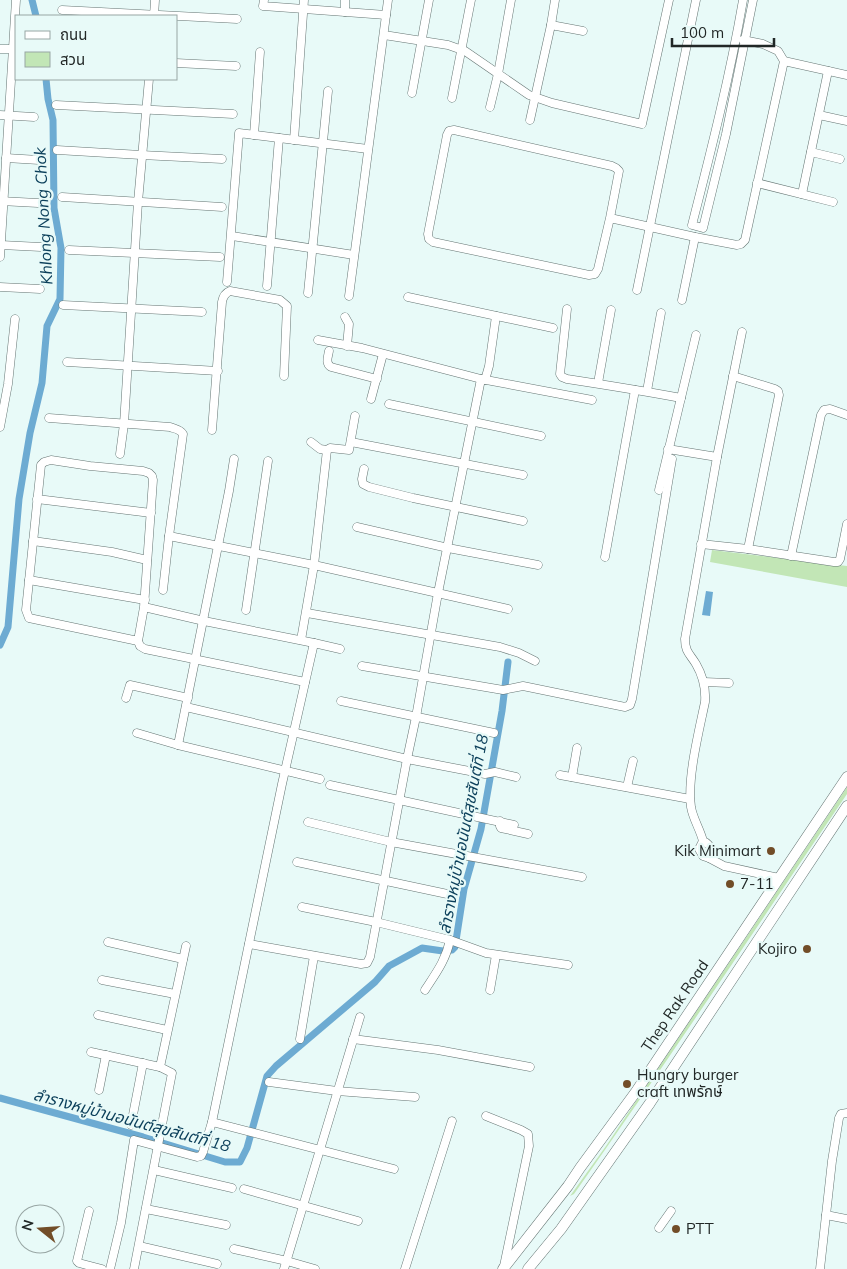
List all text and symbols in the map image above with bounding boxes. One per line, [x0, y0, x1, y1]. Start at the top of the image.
legend [15, 15, 178, 80]
scale bar [672, 15, 774, 47]
text: 100 m [680, 23, 724, 42]
text: ถนน [60, 25, 87, 44]
text: สวน [60, 50, 85, 69]
water label: Khlong Nong Chok [29, 146, 57, 285]
water label: ลำรางหมู่บ้านอนันต์สุขสันต์ที่ 18 [433, 732, 493, 936]
place label: Kik Minimart [674, 841, 761, 860]
marker: Kik Minimart [765, 845, 777, 857]
place label: 7-11 [740, 874, 773, 893]
marker: 7-11 [724, 878, 736, 890]
place label: Kojiro [758, 939, 797, 958]
marker: Kojiro [801, 943, 813, 955]
street label: Thep Rak Road [637, 956, 712, 1055]
place label: Hungry burger craft เทพรักษ์ [637, 1065, 739, 1101]
marker: Hungry burger craft เทพรักษ์ [621, 1078, 633, 1090]
water label: ลำรางหมู่บ้านอนันต์สุขสันต์ที่ 18 [31, 1083, 233, 1157]
north arrow [15, 1204, 65, 1254]
text: N [17, 1218, 38, 1233]
place label: PTT [686, 1219, 714, 1238]
marker: PTT [670, 1223, 682, 1235]

